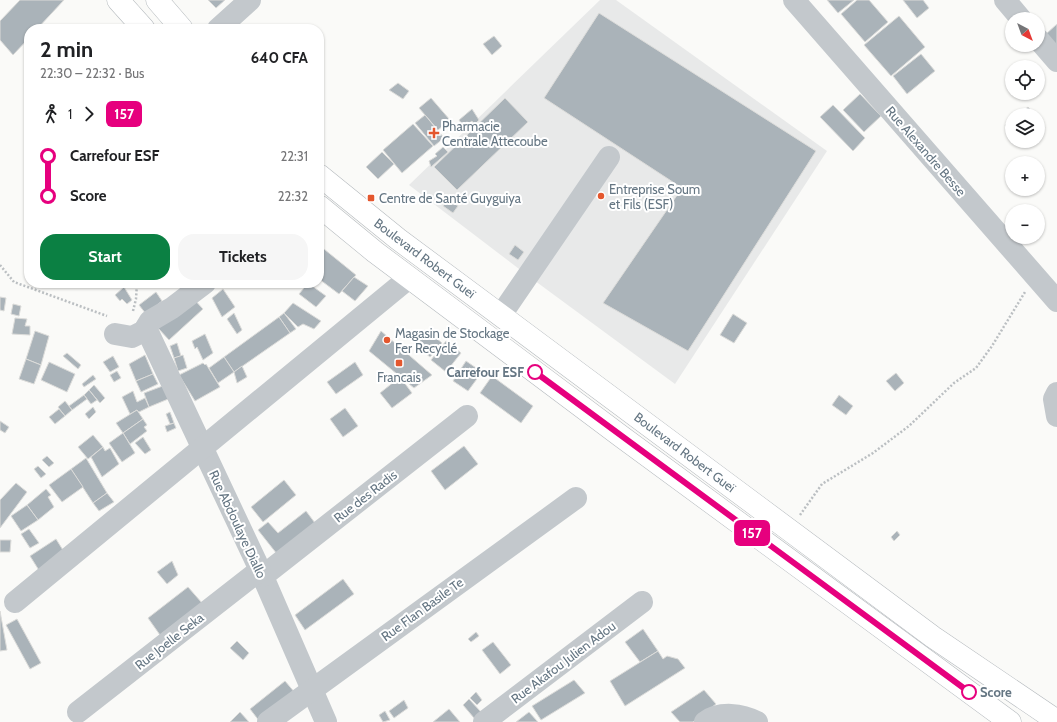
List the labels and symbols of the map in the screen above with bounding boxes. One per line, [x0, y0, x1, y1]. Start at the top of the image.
north arrow [1005, 12, 1045, 52]
street label: Rue Alexandre Besse [883, 103, 970, 199]
place label: Pharmacie Centrale Attecoube [442, 118, 548, 149]
marker: Pharmacie Centrale Attecoube [429, 128, 439, 138]
place label: Entreprise Soum et Fils (ESF) [609, 181, 700, 212]
place label: Centre de Santé Guyguiya [379, 190, 522, 206]
marker: Entreprise Soum et Fils (ESF) [596, 191, 606, 201]
marker: Centre de Santé Guyguiya [366, 193, 376, 203]
street label: Boulevard Robert Gueï [371, 215, 480, 302]
place label: Magasin de Stockage Fer Recyclé [395, 325, 510, 356]
marker: Magasin de Stockage Fer Recyclé [382, 335, 392, 345]
marker: Francais [394, 358, 404, 368]
place label: Carrefour ESF [447, 364, 524, 380]
marker: Carrefour ESF [527, 364, 543, 380]
place label: Francais [377, 369, 422, 385]
street label: Boulevard Robert Gueï [631, 409, 740, 496]
street label: Rue des Radis [330, 466, 400, 526]
street label: Rue Abdoulaye Diallo [206, 468, 270, 580]
line badge: 157 [729, 520, 775, 546]
street label: Rue Flan Basile Te [378, 574, 466, 644]
street label: Rue Joelle Seka [131, 609, 207, 673]
street label: Rue Akafou Julien Adou [508, 617, 619, 707]
marker: Score [961, 684, 977, 700]
place label: Score [980, 684, 1012, 700]

